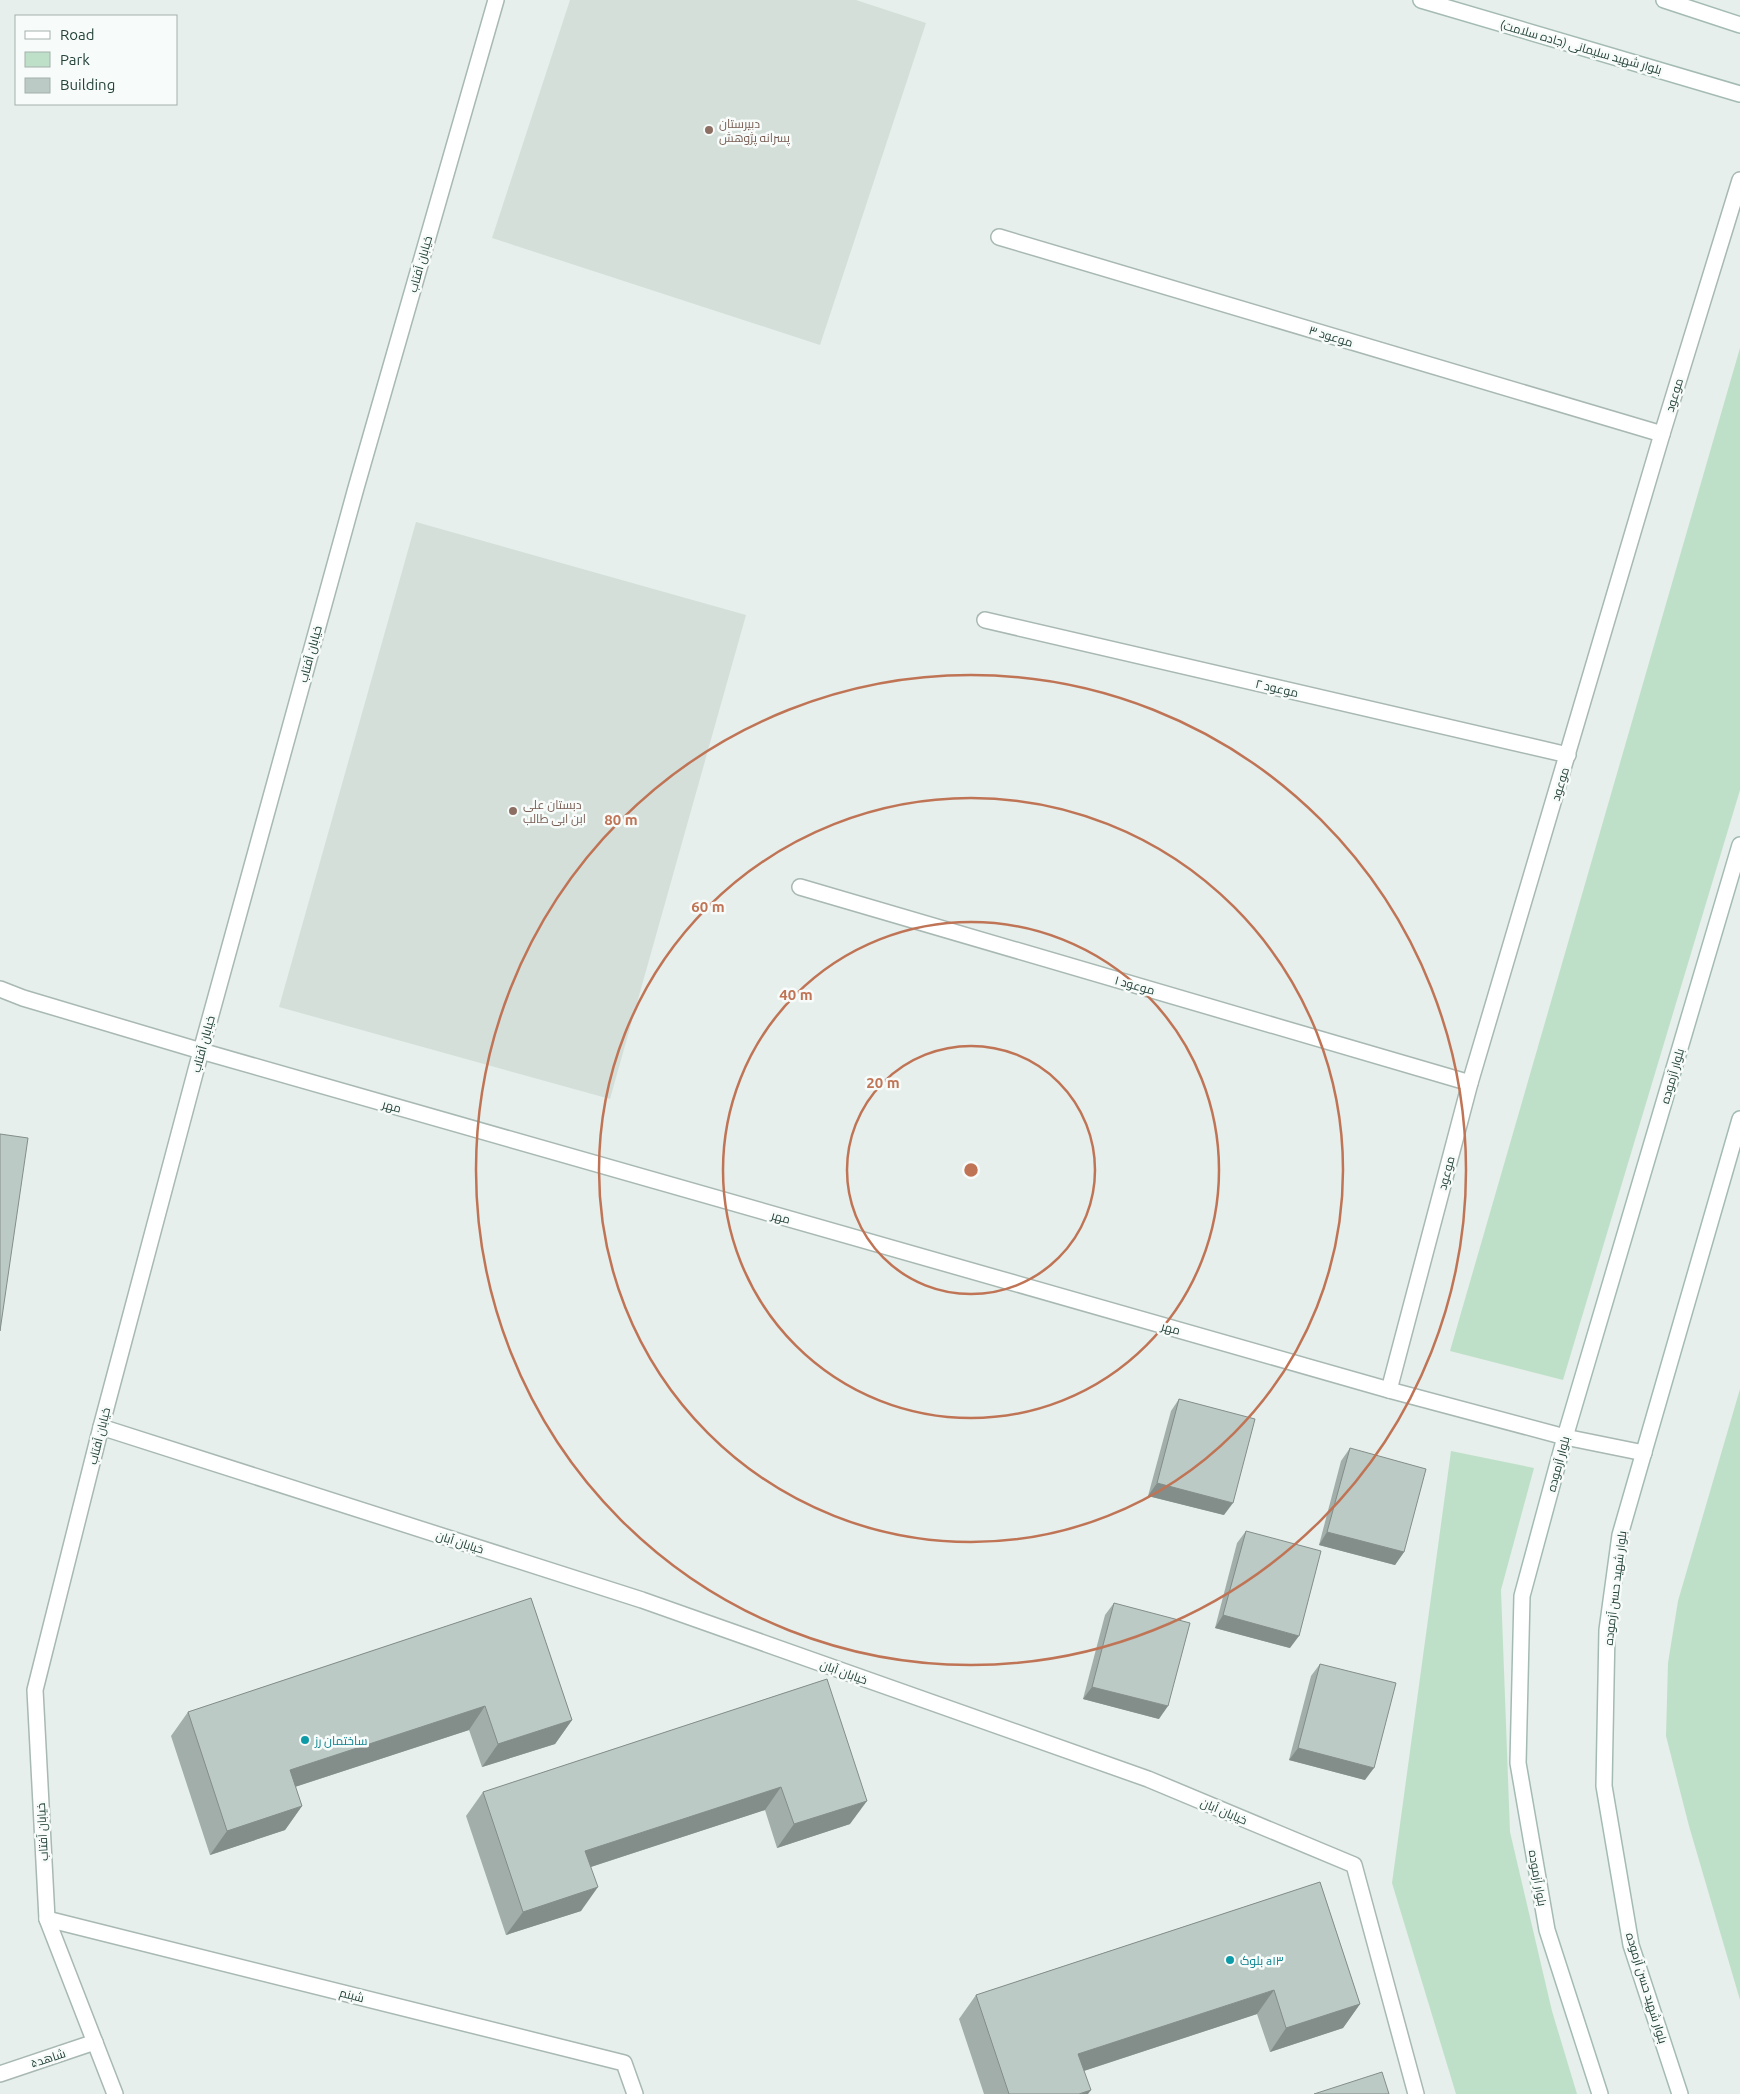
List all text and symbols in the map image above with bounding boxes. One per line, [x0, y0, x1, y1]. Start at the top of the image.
legend [15, 15, 178, 105]
street label: بلوار شهید سلیمانی (جاده سلامت) [1498, 18, 1663, 77]
text: Road [60, 26, 95, 43]
text: Park [60, 51, 90, 68]
text: Building [60, 76, 115, 93]
place label: دبیرستان پسرانه پژوهش [719, 117, 791, 147]
marker: دبیرستان پسرانه پژوهش [703, 124, 715, 136]
street label: خیابان آفتاب [406, 234, 435, 294]
street label: موعود ۳ [1307, 323, 1355, 350]
street label: موعود [1663, 377, 1686, 414]
street label: خیابان آفتاب [296, 624, 325, 684]
street label: موعود ۲ [1254, 677, 1300, 700]
street label: موعود [1549, 766, 1572, 803]
place label: دبستان علی ابن ابی طالب [523, 798, 586, 826]
marker: دبستان علی ابن ابی طالب [507, 805, 519, 817]
text: 80 m [604, 811, 638, 828]
text: 60 m [691, 898, 725, 915]
street label: موعود ۱ [1113, 973, 1156, 998]
text: 40 m [779, 986, 813, 1003]
street label: خیابان آفتاب [189, 1014, 218, 1074]
street label: بلوار آزموده [1658, 1047, 1687, 1105]
text: 20 m [866, 1074, 900, 1091]
street label: مهر [380, 1097, 403, 1116]
street label: موعود [1435, 1155, 1458, 1192]
centre of rings [962, 1161, 980, 1179]
street label: مهر [769, 1208, 792, 1227]
street label: مهر [1159, 1319, 1182, 1338]
street label: خیابان آفتاب [86, 1406, 113, 1466]
street label: بلوار آزموده [1544, 1435, 1573, 1493]
street label: خیابان آبان [434, 1528, 485, 1557]
street label: بلوار شهید حسن آزموده [1602, 1530, 1629, 1646]
street label: خیابان آبان [818, 1657, 869, 1687]
marker: ساختمان رز [299, 1734, 311, 1746]
place label: ساختمان رز [314, 1734, 367, 1748]
street label: خیابان آبان [1198, 1795, 1249, 1828]
street label: خیابان آفتاب [34, 1803, 51, 1861]
street label: بلوار آزموده [1526, 1849, 1549, 1907]
street label: بلوار شهید حسن آزموده [1623, 1931, 1670, 2045]
marker: بلوک a۱۳ [1224, 1954, 1236, 1966]
place label: بلوک a۱۳ [1240, 1954, 1284, 1968]
street label: شبنم [338, 1986, 366, 2006]
street label: شاهد۵ [29, 2046, 67, 2070]

